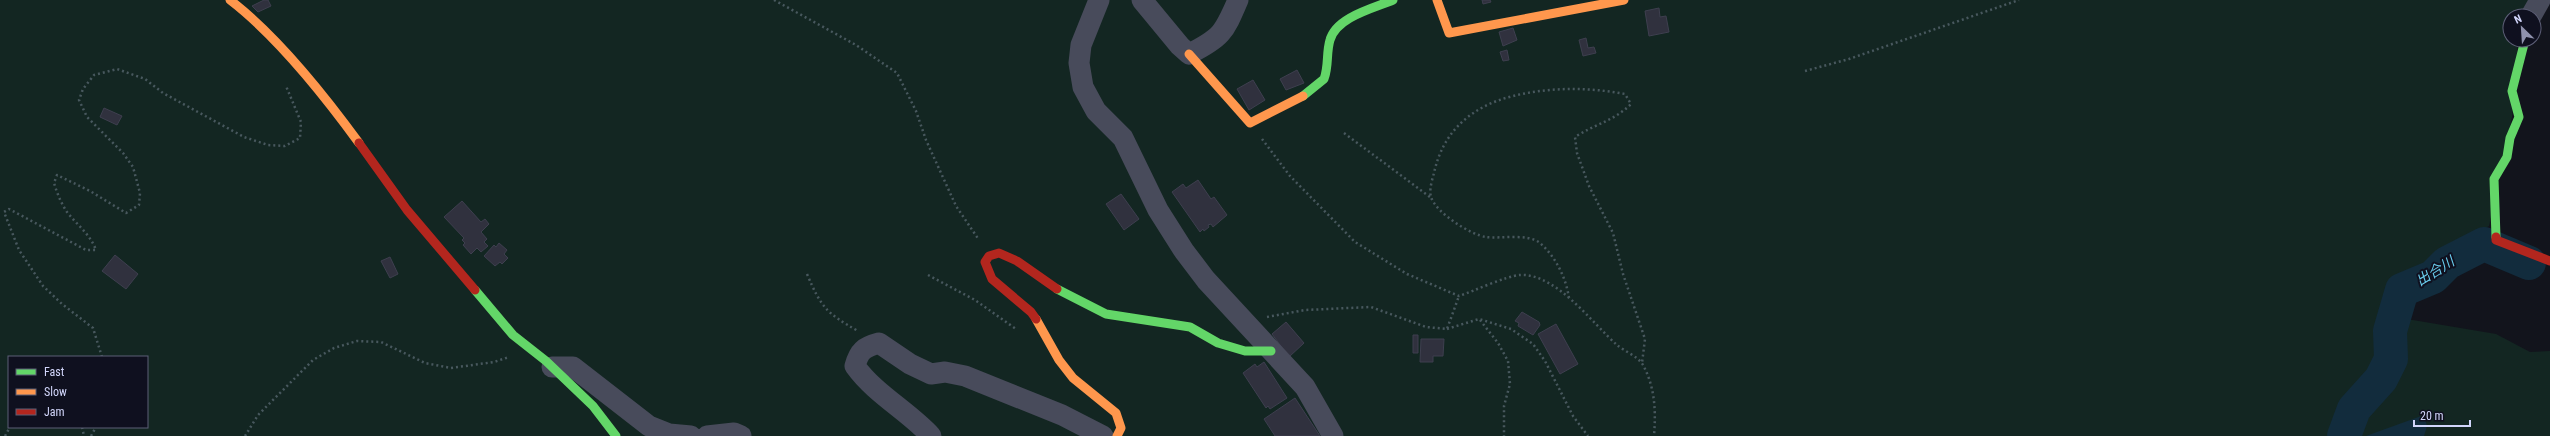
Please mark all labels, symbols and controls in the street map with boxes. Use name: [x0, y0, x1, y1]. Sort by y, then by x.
north arrow: [2502, 8, 2542, 48]
text: N: [2512, 12, 2524, 27]
water label: 出合川: [2413, 252, 2459, 289]
legend: [8, 356, 148, 428]
text: Fast: [44, 365, 65, 379]
text: Slow: [44, 385, 67, 399]
scale bar: [2414, 402, 2470, 428]
text: Jam: [44, 405, 65, 419]
text: 20 m: [2420, 409, 2444, 423]

